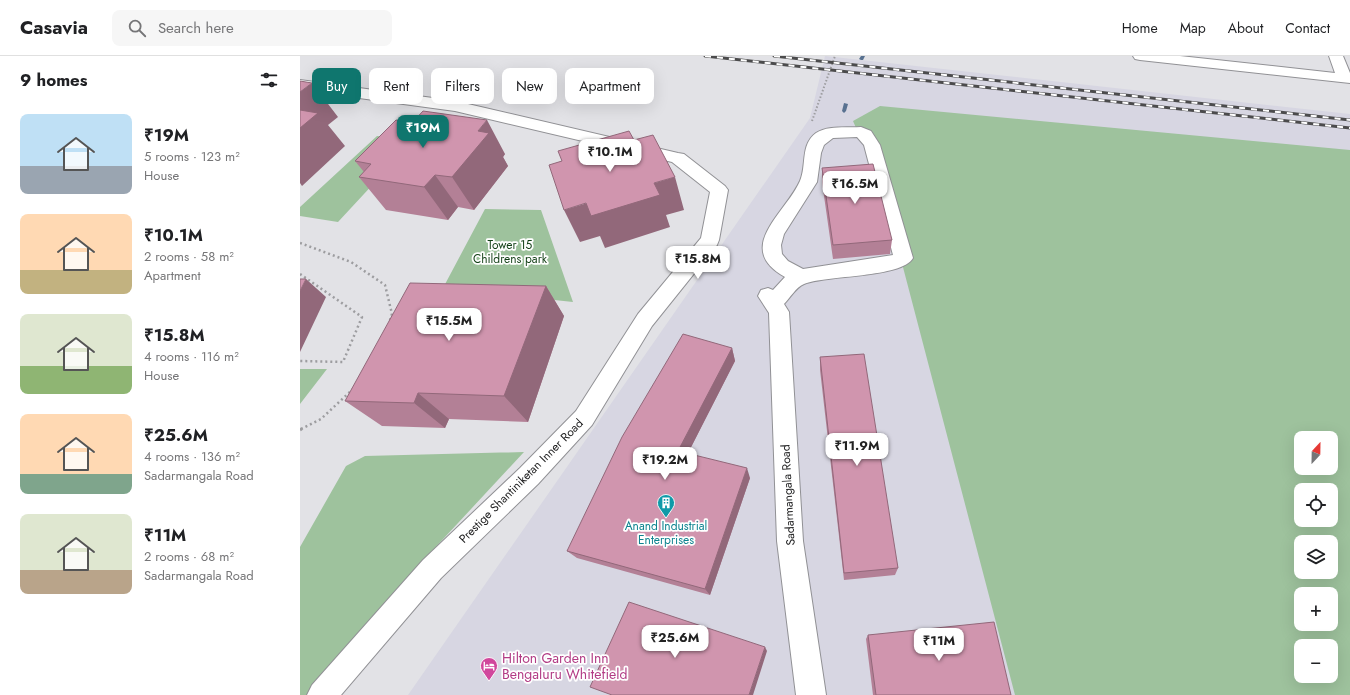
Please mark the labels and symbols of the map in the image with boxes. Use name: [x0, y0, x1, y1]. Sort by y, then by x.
pin: ₹19M: [399, 115, 447, 149]
pin: ₹10.1M: [577, 139, 643, 173]
pin: ₹16.5M: [822, 171, 888, 205]
park label: Tower 15 Childrens park: [473, 236, 548, 268]
pin: ₹15.8M: [665, 246, 731, 280]
pin: ₹15.5M: [416, 308, 482, 342]
street label: Prestige Shantiniketan Inner Road: [455, 415, 587, 547]
north arrow: [1294, 431, 1338, 475]
pin: ₹11.9M: [824, 433, 890, 467]
street label: Sadarmangala Road: [776, 444, 800, 546]
pin: ₹19.2M: [632, 447, 698, 481]
building icon: Anand Industrial Enterprises: [656, 493, 676, 518]
place label: Anand Industrial Enterprises: [625, 517, 707, 549]
pin: ₹25.6M: [642, 625, 708, 659]
pin: ₹11M: [915, 628, 963, 662]
place label: Hilton Garden Inn Bengaluru Whitefield: [502, 648, 627, 684]
hotel icon: Hilton Garden Inn Bengaluru Whitefield: [479, 656, 499, 681]

